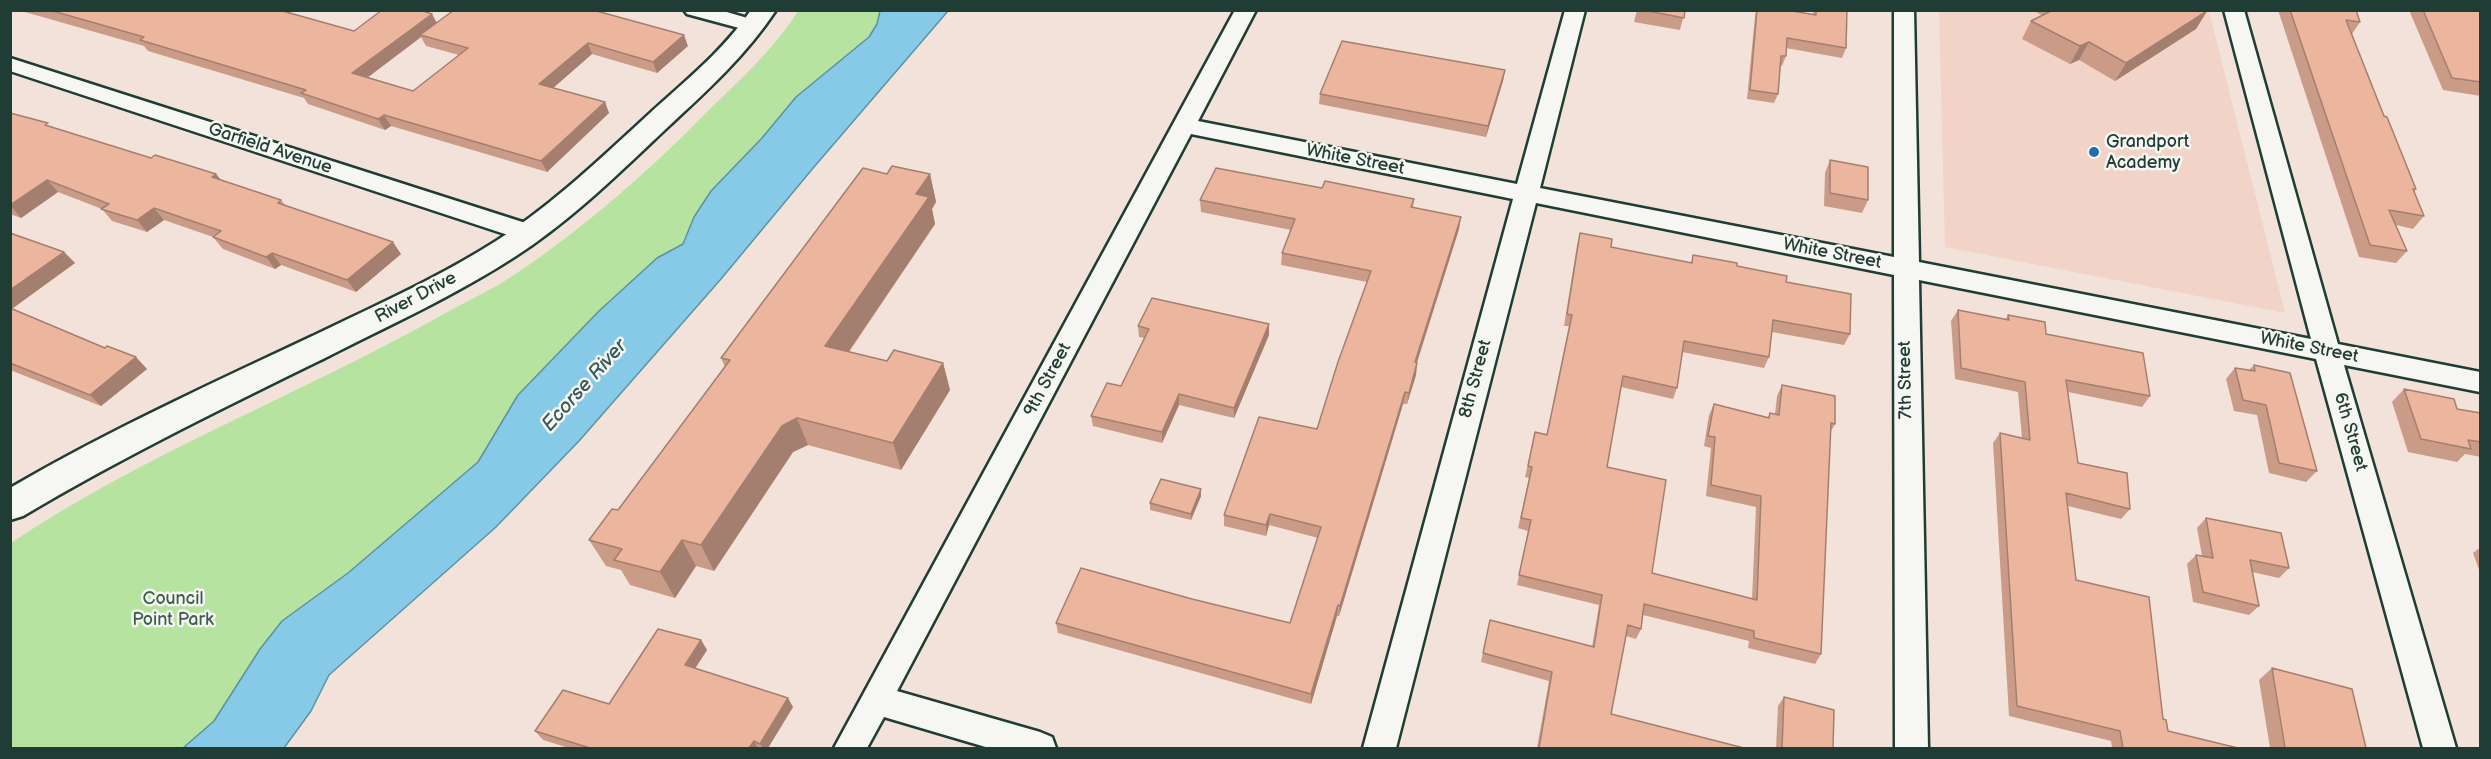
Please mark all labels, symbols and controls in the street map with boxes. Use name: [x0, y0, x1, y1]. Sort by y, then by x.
street label: Garfield Avenue: [205, 119, 335, 179]
place label: Grandport Academy: [2106, 131, 2189, 174]
street label: White Street: [1304, 140, 1406, 180]
marker: Grandport Academy: [2087, 145, 2101, 159]
street label: White Street: [1781, 234, 1883, 274]
street label: River Drive: [372, 268, 460, 328]
street label: White Street: [2258, 328, 2360, 368]
water label: Ecorse River: [537, 335, 633, 437]
street label: 8th Street: [1455, 337, 1497, 421]
street label: 9th Street: [1020, 340, 1076, 420]
street label: 7th Street: [1895, 341, 1917, 419]
street label: 6th Street: [2328, 390, 2372, 474]
park label: Council Point Park: [132, 588, 214, 630]

